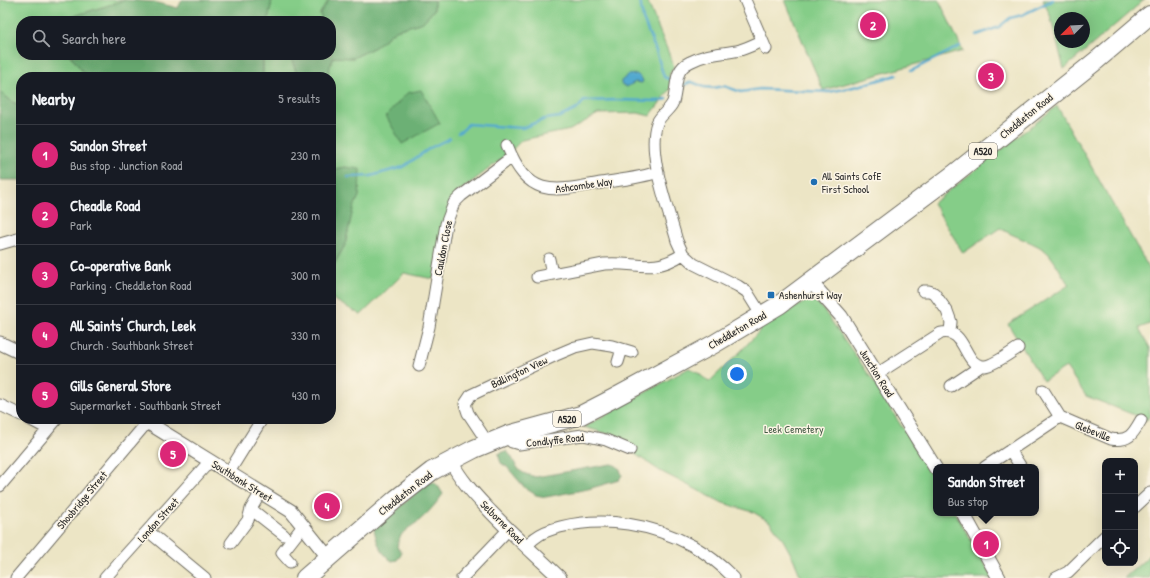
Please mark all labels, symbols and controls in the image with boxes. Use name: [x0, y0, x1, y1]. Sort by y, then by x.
pin: 2: [860, 10, 886, 40]
north arrow: [1054, 12, 1090, 48]
search box: [16, 16, 336, 60]
icon: search: [30, 27, 52, 49]
text: Search here: [62, 28, 126, 49]
pin: 3: [978, 61, 1004, 91]
text: Nearby: [32, 87, 75, 110]
text: 5 results: [278, 89, 320, 107]
street label: Cheddleton Road: [996, 90, 1056, 142]
text: Sandon Street: [70, 135, 147, 156]
road number: A520: [969, 143, 997, 159]
text: 1: [43, 146, 47, 164]
text: 230 m: [290, 146, 320, 164]
text: Bus stop · Junction Road: [70, 156, 182, 174]
place label: All Saints CofE First School: [821, 169, 881, 196]
street label: Ashcombe Way: [555, 174, 614, 196]
marker: All Saints CofE First School: [809, 177, 819, 187]
text: Cheadle Road: [70, 195, 140, 216]
text: 2: [42, 206, 48, 224]
text: 280 m: [291, 206, 320, 224]
text: Park: [70, 216, 92, 234]
street label: Cauldon Close: [431, 219, 455, 277]
text: Co-operative Bank: [70, 255, 171, 276]
text: 3: [42, 266, 48, 284]
text: 300 m: [291, 266, 320, 284]
text: Parking · Cheddleton Road: [70, 276, 191, 294]
place label: Ashenhurst Way: [779, 288, 842, 302]
marker: Ashenhurst Way: [766, 290, 776, 300]
street label: Cheddleton Road: [705, 307, 769, 352]
text: All Saints' Church, Leek: [70, 315, 196, 336]
text: 4: [43, 326, 47, 344]
text: 330 m: [291, 326, 320, 344]
text: Church · Southbank Street: [70, 336, 193, 354]
street label: Junction Road: [857, 346, 898, 400]
street label: Ballington View: [488, 353, 550, 391]
your location: [727, 364, 747, 384]
text: Gills General Store: [70, 375, 171, 396]
text: 5: [42, 386, 48, 404]
text: 430 m: [292, 386, 320, 404]
text: Supermarket · Southbank Street: [70, 396, 221, 414]
road number: A520: [553, 411, 581, 427]
street label: Glebeville: [1073, 417, 1114, 445]
park label: Leek Cemetery: [764, 422, 824, 436]
street label: Condlyffe Road: [525, 430, 585, 450]
pin: 5: [160, 439, 186, 469]
street label: Southbank Street: [209, 457, 275, 505]
map controls: [1102, 458, 1138, 566]
button: +: [1102, 458, 1138, 494]
popup: [933, 464, 1039, 516]
street label: Cheddleton Road: [375, 467, 435, 518]
street label: Shoobridge Street: [54, 468, 110, 532]
text: Sandon Street: [948, 471, 1024, 492]
pin: 4: [314, 491, 340, 521]
text: Bus stop: [948, 492, 988, 510]
button: −: [1102, 494, 1138, 530]
street label: London Street: [134, 495, 182, 545]
street label: Selborne Road: [477, 497, 527, 547]
pin: 1: [973, 529, 999, 559]
button: locate: [1102, 530, 1138, 566]

